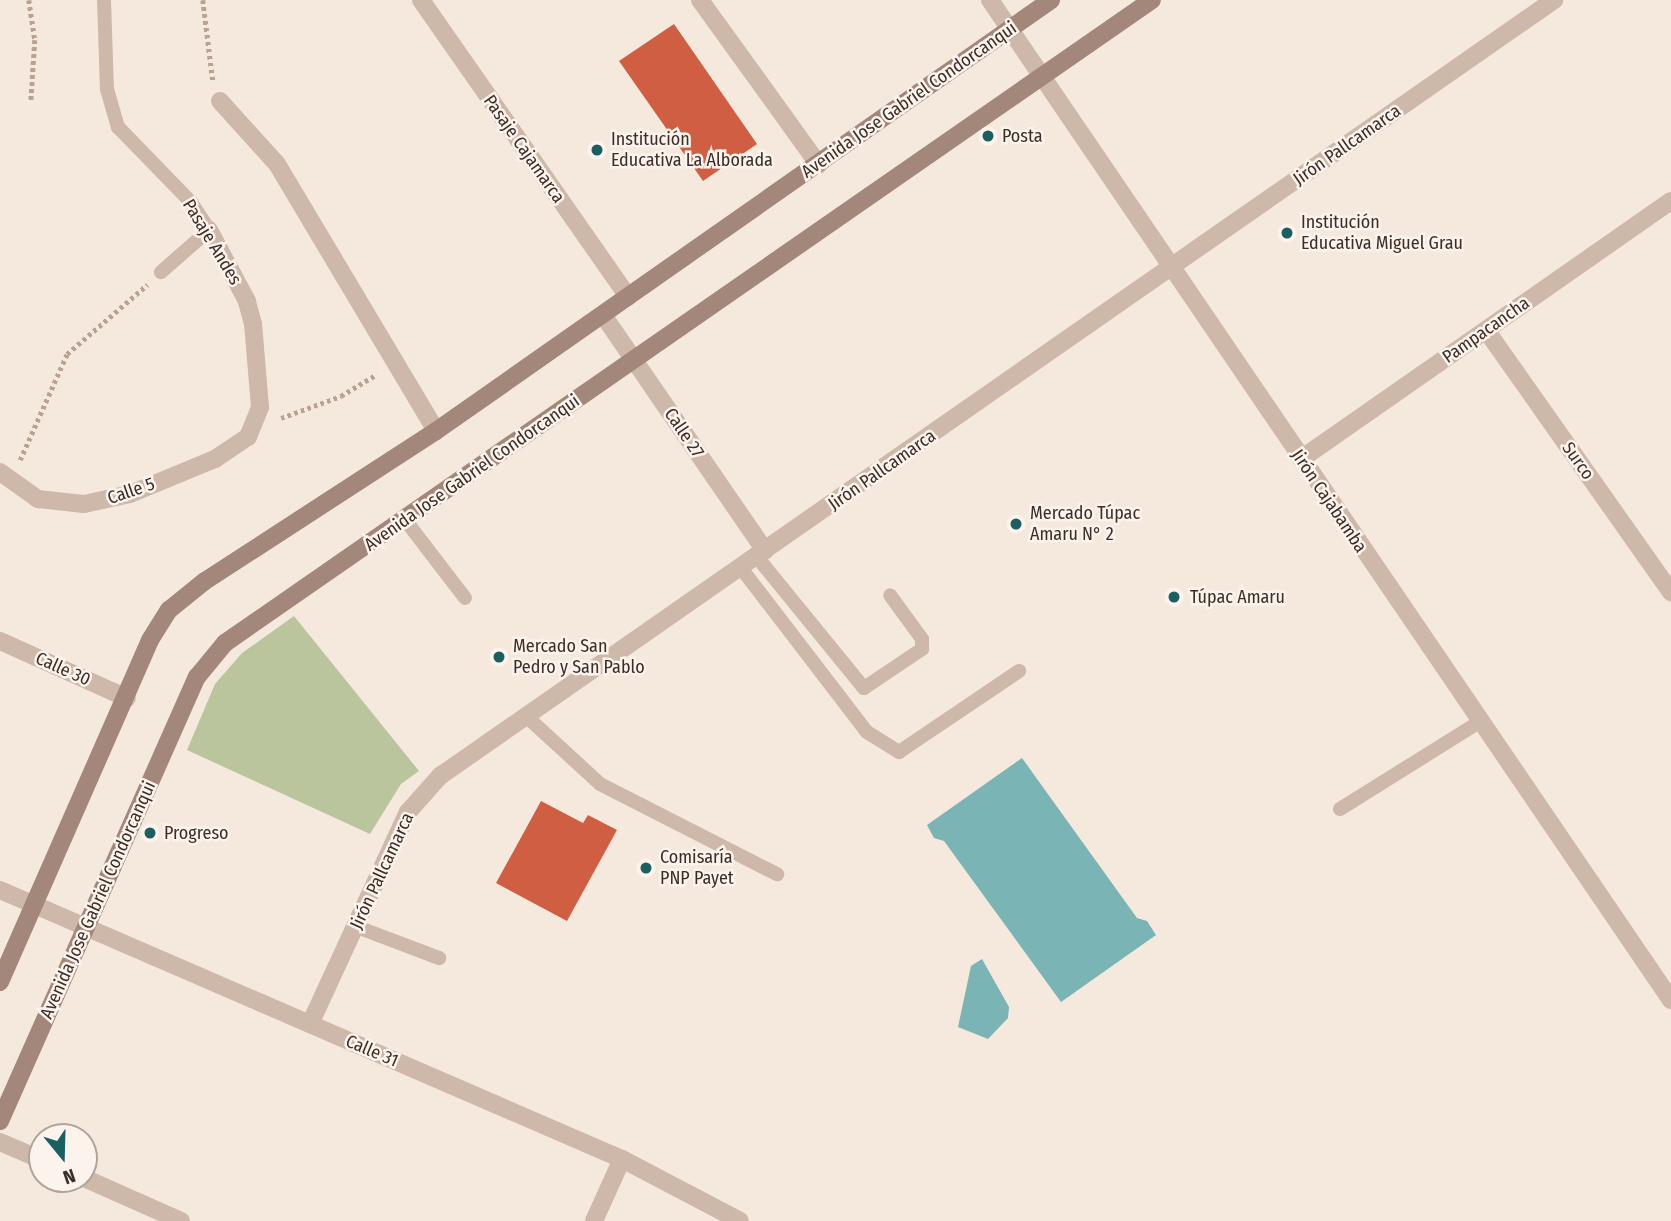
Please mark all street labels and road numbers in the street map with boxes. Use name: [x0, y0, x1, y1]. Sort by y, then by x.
street label: Avenida Jose Gabriel Condorcanqui: [797, 17, 1021, 183]
street label: Pasaje Cajamarca: [479, 91, 569, 207]
street label: Jirón Pallcamarca: [1289, 100, 1405, 190]
street label: Pasaje Andes: [178, 195, 246, 289]
street label: Pampacancha: [1438, 292, 1534, 368]
street label: Avenida Jose Gabriel Condorcanqui: [360, 390, 584, 556]
street label: Calle 27: [660, 404, 708, 462]
street label: Jirón Pallcamarca: [824, 425, 940, 515]
street label: Surco: [1557, 438, 1599, 484]
street label: Jirón Cajabamba: [1287, 445, 1371, 557]
street label: Calle 5: [105, 473, 157, 509]
street label: Calle 30: [32, 647, 94, 691]
street label: Avenida Jose Gabriel Condorcanqui: [36, 778, 160, 1022]
street label: Jirón Pallcamarca: [346, 809, 418, 933]
street label: Calle 31: [343, 1030, 401, 1072]

